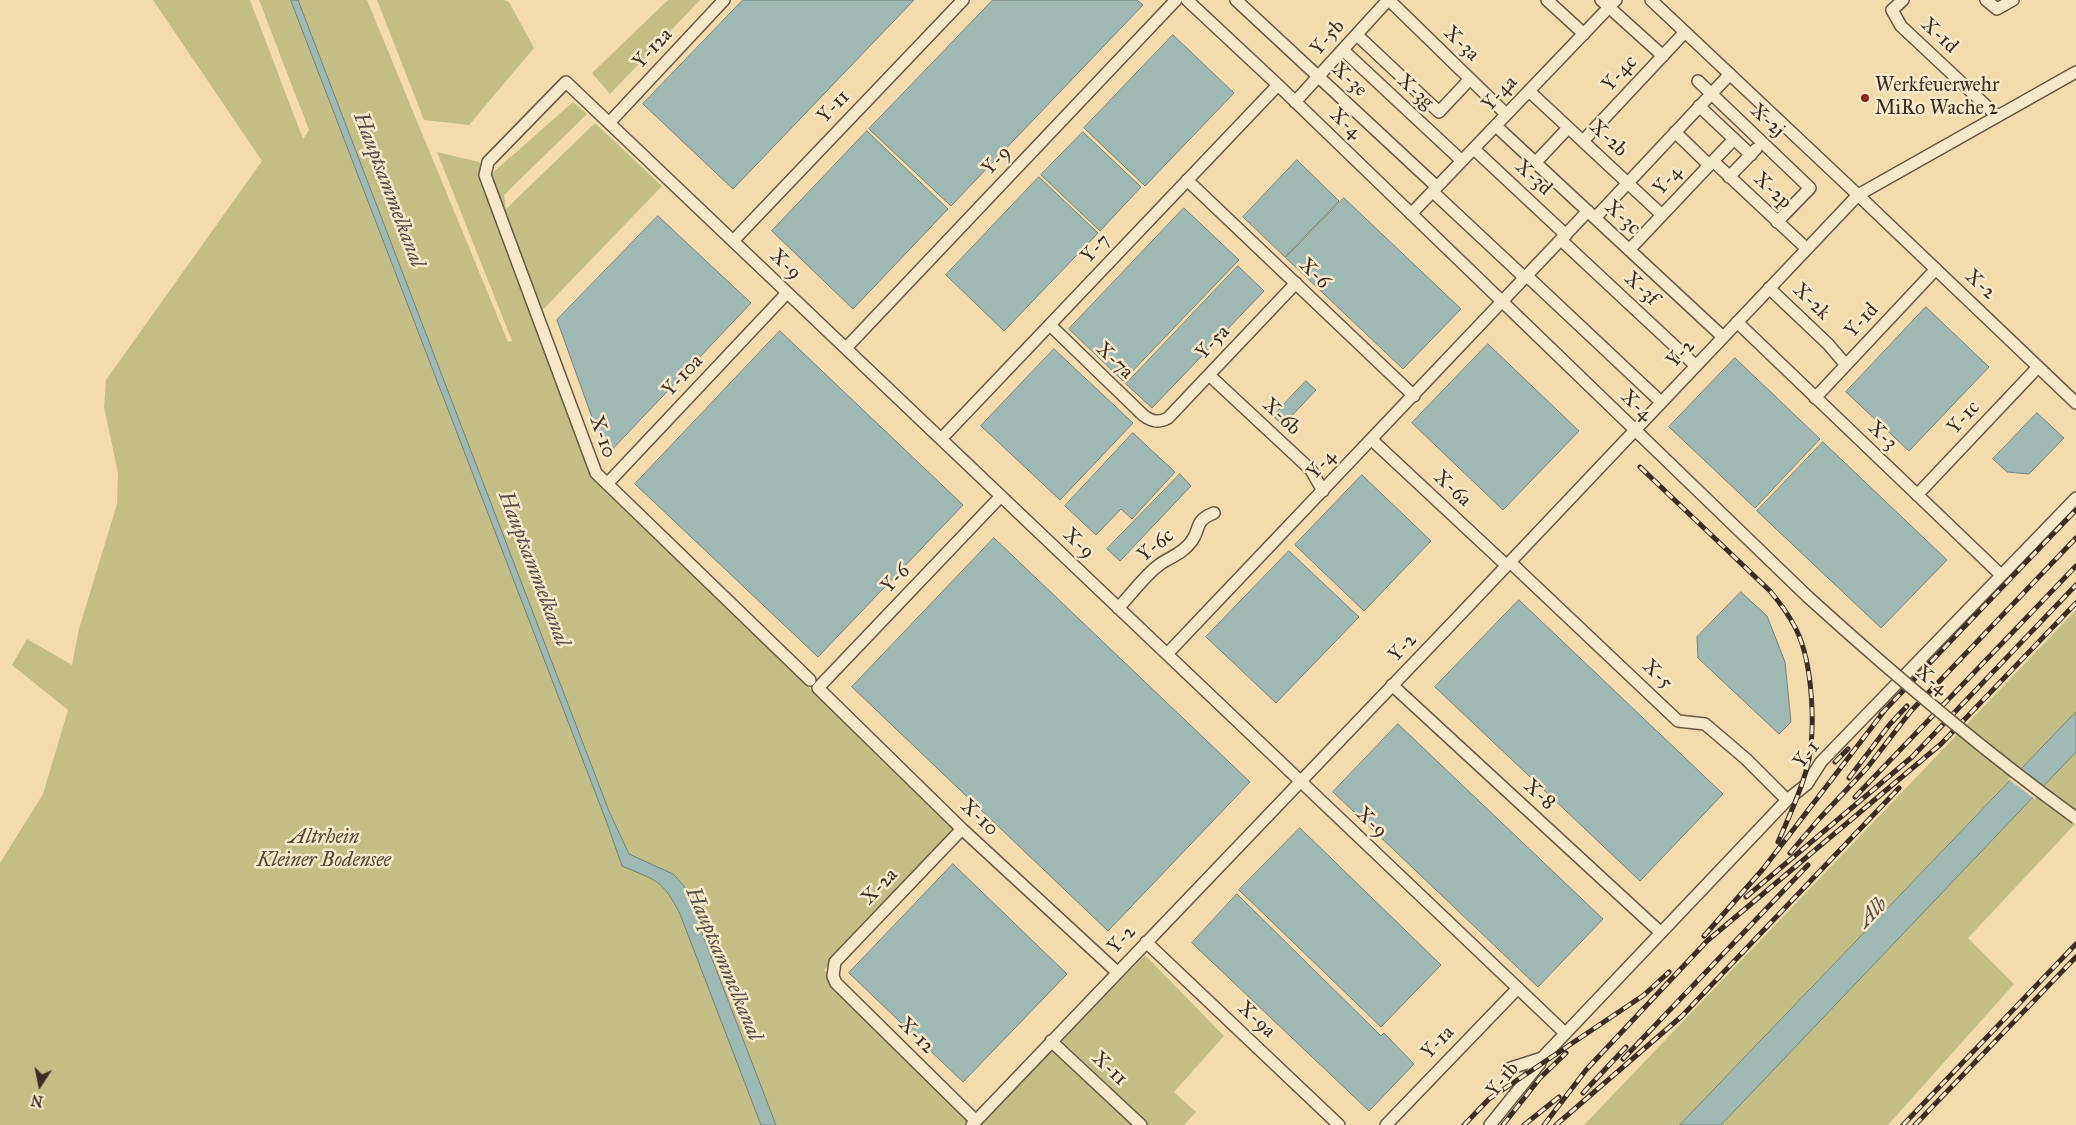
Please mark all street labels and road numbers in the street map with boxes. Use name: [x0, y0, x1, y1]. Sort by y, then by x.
street label: X-1d: [1916, 13, 1962, 59]
street label: Y-5b: [1306, 15, 1350, 61]
street label: X-3a: [1438, 21, 1484, 67]
street label: Y-12a: [628, 24, 678, 74]
street label: Y-4c: [1597, 51, 1643, 97]
street label: X-3e: [1326, 58, 1372, 102]
street label: X-3g: [1392, 69, 1438, 115]
street label: Y-4a: [1477, 71, 1523, 117]
street label: Y-11: [813, 85, 855, 129]
street label: X-2j: [1745, 99, 1789, 143]
street label: X-4: [1324, 103, 1366, 145]
street label: X-2b: [1584, 115, 1632, 163]
street label: Y-9: [977, 141, 1017, 181]
street label: X-3d: [1510, 155, 1556, 201]
street label: Y-4: [1648, 161, 1688, 201]
street label: X-2p: [1748, 167, 1796, 215]
street label: X-3c: [1599, 196, 1645, 240]
street label: Y-7: [1076, 229, 1116, 269]
street label: X-9: [764, 244, 806, 286]
street label: X-6: [1293, 254, 1335, 294]
street label: X-2: [1960, 265, 2000, 305]
street label: X-3f: [1619, 267, 1663, 311]
street label: X-2k: [1787, 278, 1835, 326]
street label: Y-1d: [1840, 299, 1884, 343]
street label: Y-5a: [1191, 321, 1235, 365]
street label: Y-2: [1662, 335, 1700, 373]
street label: X-7a: [1090, 337, 1138, 385]
street label: Y-10a: [658, 350, 708, 402]
street label: X-4: [1615, 385, 1657, 427]
street label: X-6b: [1257, 393, 1305, 441]
street label: Y-1c: [1943, 396, 1985, 440]
street label: X-10: [583, 413, 621, 461]
street label: X-3: [1862, 416, 1902, 456]
street label: Y-4: [1302, 445, 1342, 485]
street label: X-6a: [1428, 466, 1476, 512]
street label: X-9: [1057, 523, 1099, 565]
street label: Y-6c: [1133, 524, 1179, 568]
street label: Y-6: [877, 559, 915, 599]
street label: Y-2: [1384, 629, 1422, 667]
street label: X-5: [1637, 655, 1677, 695]
street label: X-4: [1910, 661, 1952, 701]
street label: Y-1: [1789, 736, 1825, 774]
street label: X-8: [1518, 775, 1560, 815]
street label: X-10: [955, 794, 1003, 842]
street label: X-9: [1350, 802, 1392, 844]
street label: X-2a: [857, 864, 903, 910]
street label: Y-2: [1103, 921, 1141, 959]
street label: X-9a: [1232, 997, 1280, 1043]
street label: X-12: [893, 1013, 939, 1059]
street label: Y-1a: [1416, 1021, 1460, 1065]
street label: X-11: [1086, 1047, 1132, 1091]
street label: Y-1b: [1482, 1057, 1524, 1103]

